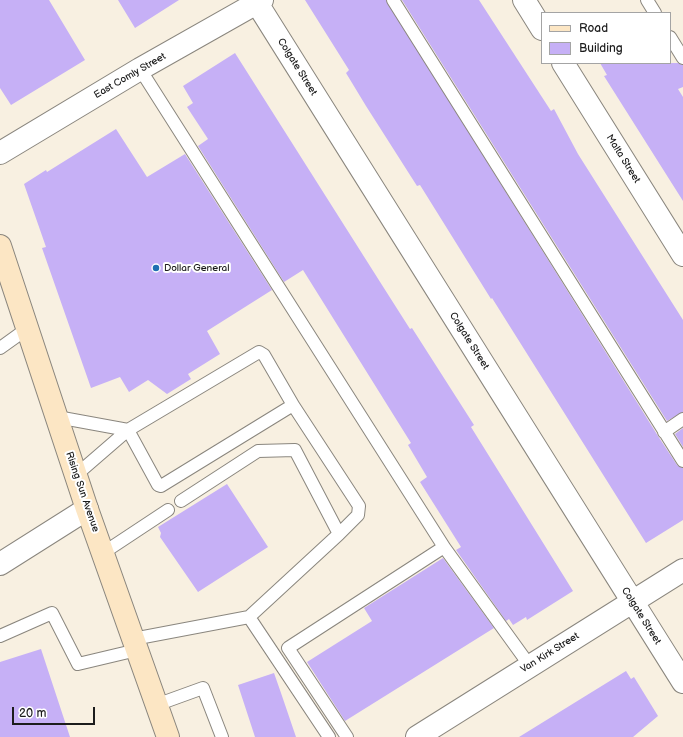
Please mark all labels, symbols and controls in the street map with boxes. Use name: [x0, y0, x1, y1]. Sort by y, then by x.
legend: [541, 12, 671, 64]
text: Road: [579, 21, 608, 36]
street label: Colgate Street: [275, 36, 319, 98]
text: Building: [579, 41, 623, 56]
street label: East Comly Street: [92, 51, 168, 101]
street label: Malta Street: [603, 132, 643, 186]
place label: Dollar General: [164, 262, 229, 274]
marker: Dollar General: [151, 263, 161, 273]
street label: Colgate Street: [447, 310, 491, 372]
street label: Rising Sun Avenue: [63, 450, 101, 534]
street label: Colgate Street: [619, 585, 663, 647]
street label: Van Kirk Street: [518, 630, 582, 676]
scale bar: [14, 699, 97, 725]
text: 20 m: [19, 706, 46, 721]

